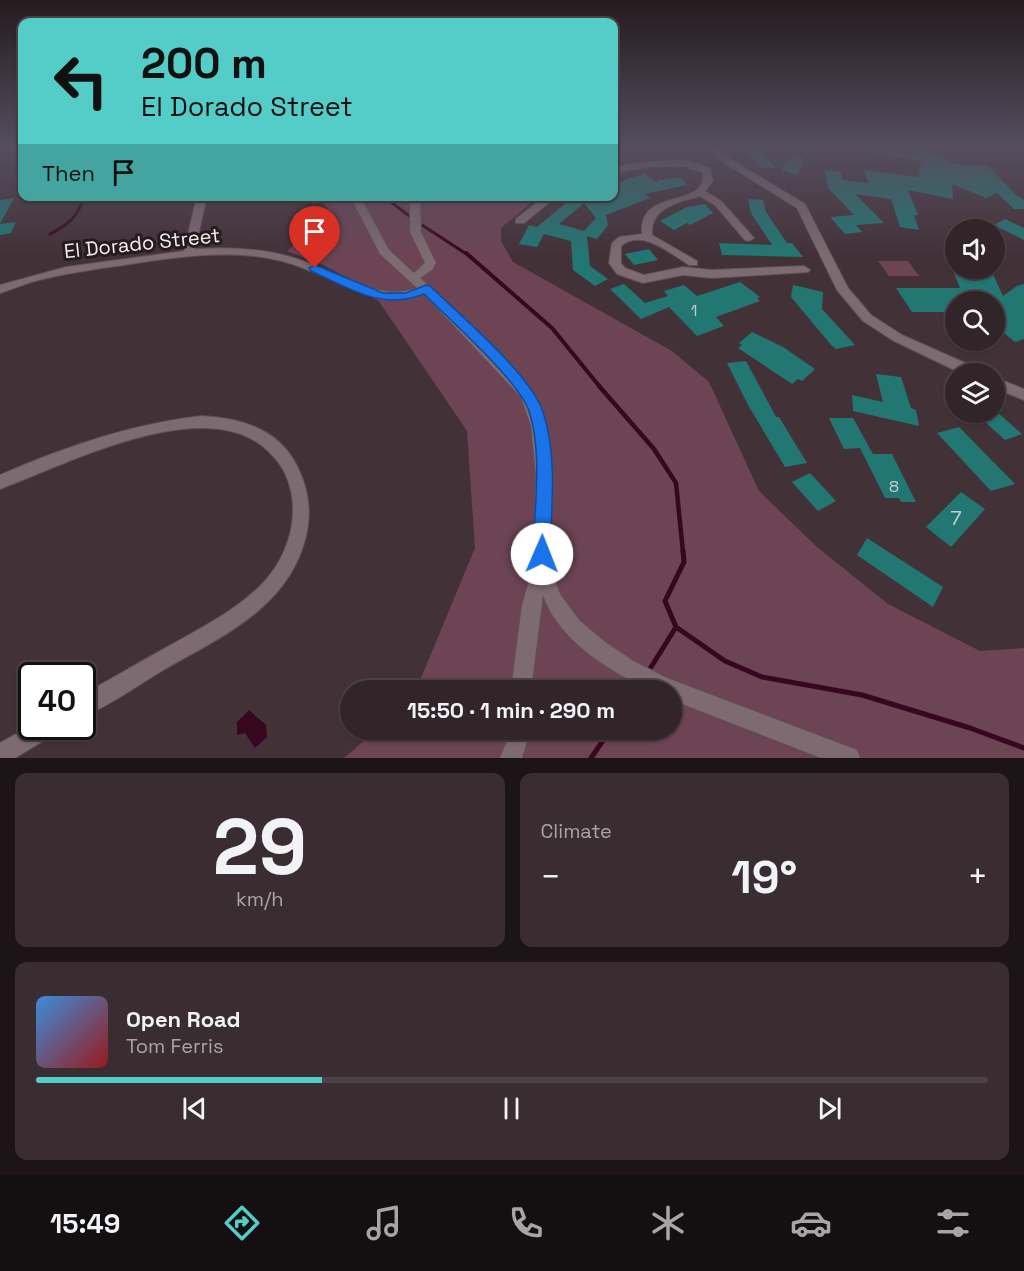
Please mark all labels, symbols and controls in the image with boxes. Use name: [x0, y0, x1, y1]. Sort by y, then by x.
text: 200 m: [141, 37, 267, 90]
icon: left: [42, 42, 120, 120]
text: El Dorado Street: [141, 89, 353, 124]
icon: arrive: [107, 156, 140, 189]
text: Then: [42, 159, 95, 187]
pin: [289, 206, 340, 268]
icon: arrive: [298, 215, 331, 248]
map controls: [945, 219, 1005, 423]
button: sound: [945, 219, 1005, 279]
street label: El Dorado Street: [63, 222, 221, 264]
button: search: [945, 291, 1005, 351]
house number: 1: [691, 300, 697, 321]
button: layers: [945, 363, 1005, 423]
house number: 8: [889, 476, 899, 497]
house number: 7: [950, 505, 962, 531]
position arrow: [510, 522, 574, 586]
speed limit sign: 40: [18, 662, 96, 740]
text: 15:50 · 1 min · 290 m: [407, 696, 615, 724]
text: 29: [213, 797, 307, 897]
text: Climate: [541, 818, 612, 844]
text: 19°: [731, 849, 797, 906]
text: −: [541, 856, 561, 898]
text: +: [968, 856, 988, 898]
text: km/h: [236, 886, 284, 912]
text: Open Road: [126, 1005, 241, 1033]
text: Tom Ferris: [126, 1033, 224, 1059]
icon: previous: [178, 1092, 211, 1125]
icon: pause: [495, 1092, 528, 1125]
icon: next: [813, 1092, 846, 1125]
icon: directions: [221, 1202, 263, 1244]
icon: music: [363, 1202, 405, 1244]
icon: phone: [505, 1202, 547, 1244]
icon: climate: [647, 1202, 689, 1244]
icon: car: [790, 1202, 832, 1244]
icon: filters: [932, 1202, 974, 1244]
text: 15:49: [50, 1206, 120, 1241]

